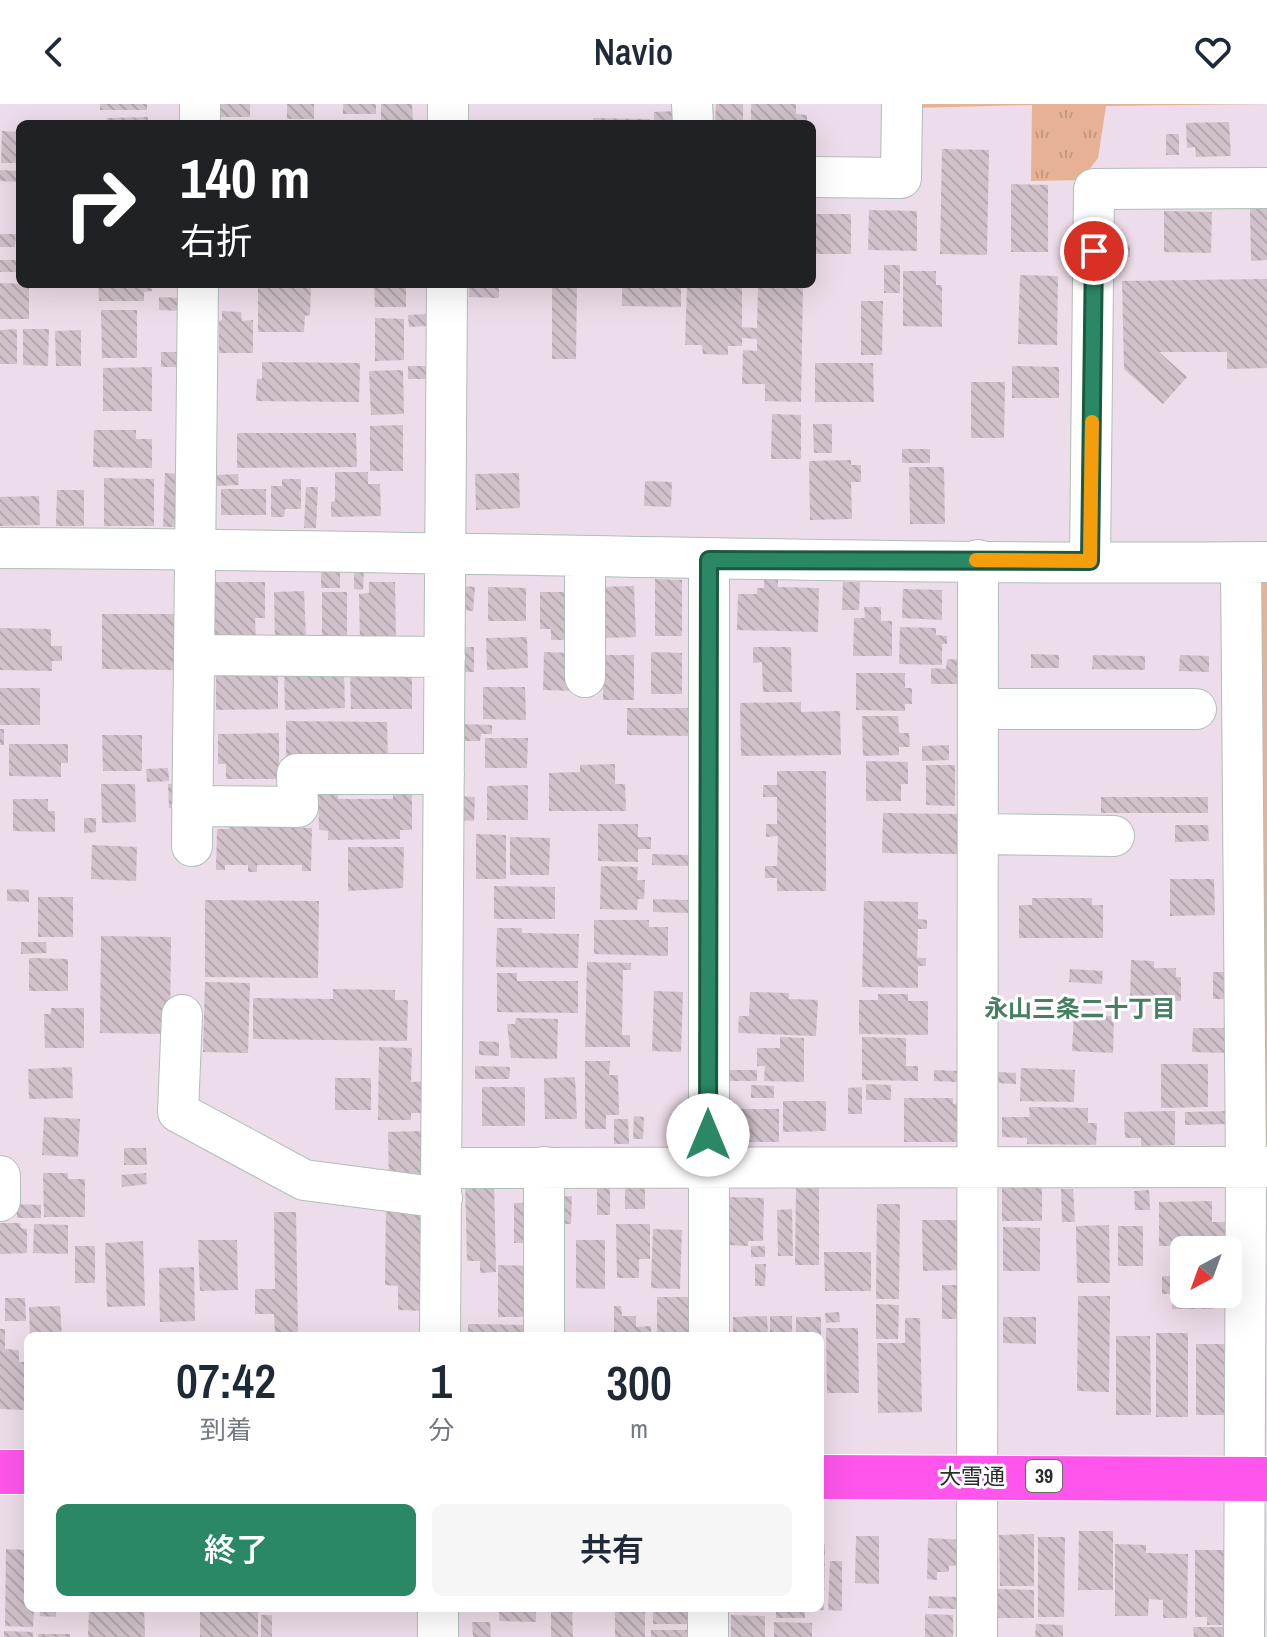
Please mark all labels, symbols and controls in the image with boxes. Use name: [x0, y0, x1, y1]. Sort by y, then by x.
text: Navio: [594, 28, 673, 76]
icon: back: [32, 30, 76, 74]
icon: heart: [1191, 30, 1235, 74]
text: 140 m: [180, 140, 310, 215]
icon: right: [48, 152, 152, 256]
text: 右折: [180, 217, 252, 265]
pin: [1060, 217, 1128, 285]
icon: arrive: [1072, 229, 1116, 273]
district label: 永山三条二十丁目: [984, 992, 1176, 1024]
position arrow: [666, 1093, 750, 1177]
north arrow: [1170, 1236, 1242, 1308]
map controls: [1170, 1236, 1242, 1308]
text: 07:42: [176, 1348, 276, 1413]
text: 1: [430, 1348, 452, 1413]
text: 300: [606, 1350, 672, 1415]
text: m: [630, 1411, 648, 1446]
text: 到着: [200, 1412, 252, 1447]
text: 分: [428, 1412, 454, 1447]
road number: 39: [1026, 1460, 1062, 1492]
street label: 大雪通: [939, 1461, 1005, 1491]
button: 終了: [56, 1504, 416, 1596]
button: 共有: [432, 1504, 792, 1596]

